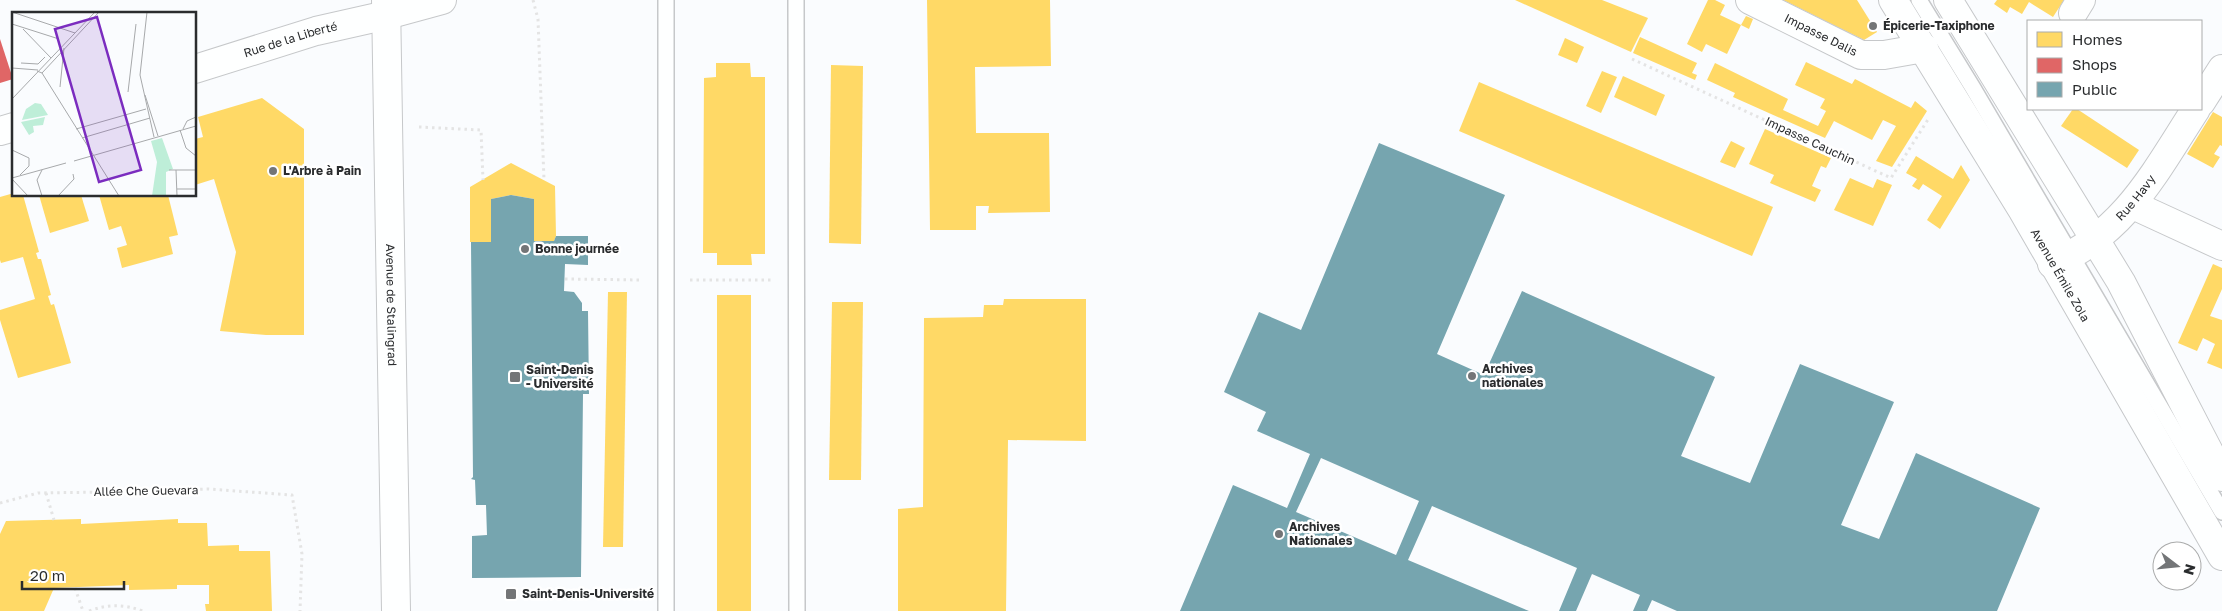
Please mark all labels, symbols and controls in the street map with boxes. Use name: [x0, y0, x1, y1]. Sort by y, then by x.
street label: Impasse Dalis: [1782, 10, 1860, 59]
inset map: [12, 12, 196, 196]
street label: Rue de la Liberté: [242, 18, 339, 60]
place label: Épicerie-Taxiphone: [1883, 18, 1995, 33]
marker: Épicerie-Taxiphone: [1867, 20, 1879, 32]
legend: [2027, 20, 2202, 110]
text: Homes: [2072, 30, 2122, 48]
text: Shops: [2072, 55, 2117, 73]
text: Public: [2072, 80, 2117, 98]
street label: Impasse Cauchin: [1763, 113, 1858, 168]
place label: L'Arbre à Pain: [283, 163, 361, 178]
marker: L'Arbre à Pain: [267, 165, 279, 177]
street label: Rue Havy: [2112, 171, 2158, 224]
street label: Avenue Émile Zola: [2028, 226, 2093, 324]
place label: Bonne journée: [535, 241, 619, 256]
marker: Bonne journée: [519, 243, 531, 255]
street label: Avenue de Stalingrad: [383, 244, 400, 366]
place label: Archives nationales: [1482, 361, 1544, 390]
place label: Saint-Denis - Université: [526, 362, 594, 391]
marker: Saint-Denis - Université: [508, 370, 522, 384]
marker: Archives nationales: [1466, 370, 1478, 382]
street label: Allée Che Guevara: [94, 482, 198, 499]
place label: Archives Nationales: [1289, 519, 1353, 548]
marker: Archives Nationales: [1273, 528, 1285, 540]
north arrow: [2152, 541, 2202, 591]
scale bar: [22, 558, 125, 590]
text: N: [2180, 562, 2200, 577]
text: 20 m: [30, 566, 65, 584]
place label: Saint-Denis-Université: [522, 586, 654, 601]
marker: Saint-Denis-Université: [504, 587, 518, 601]

